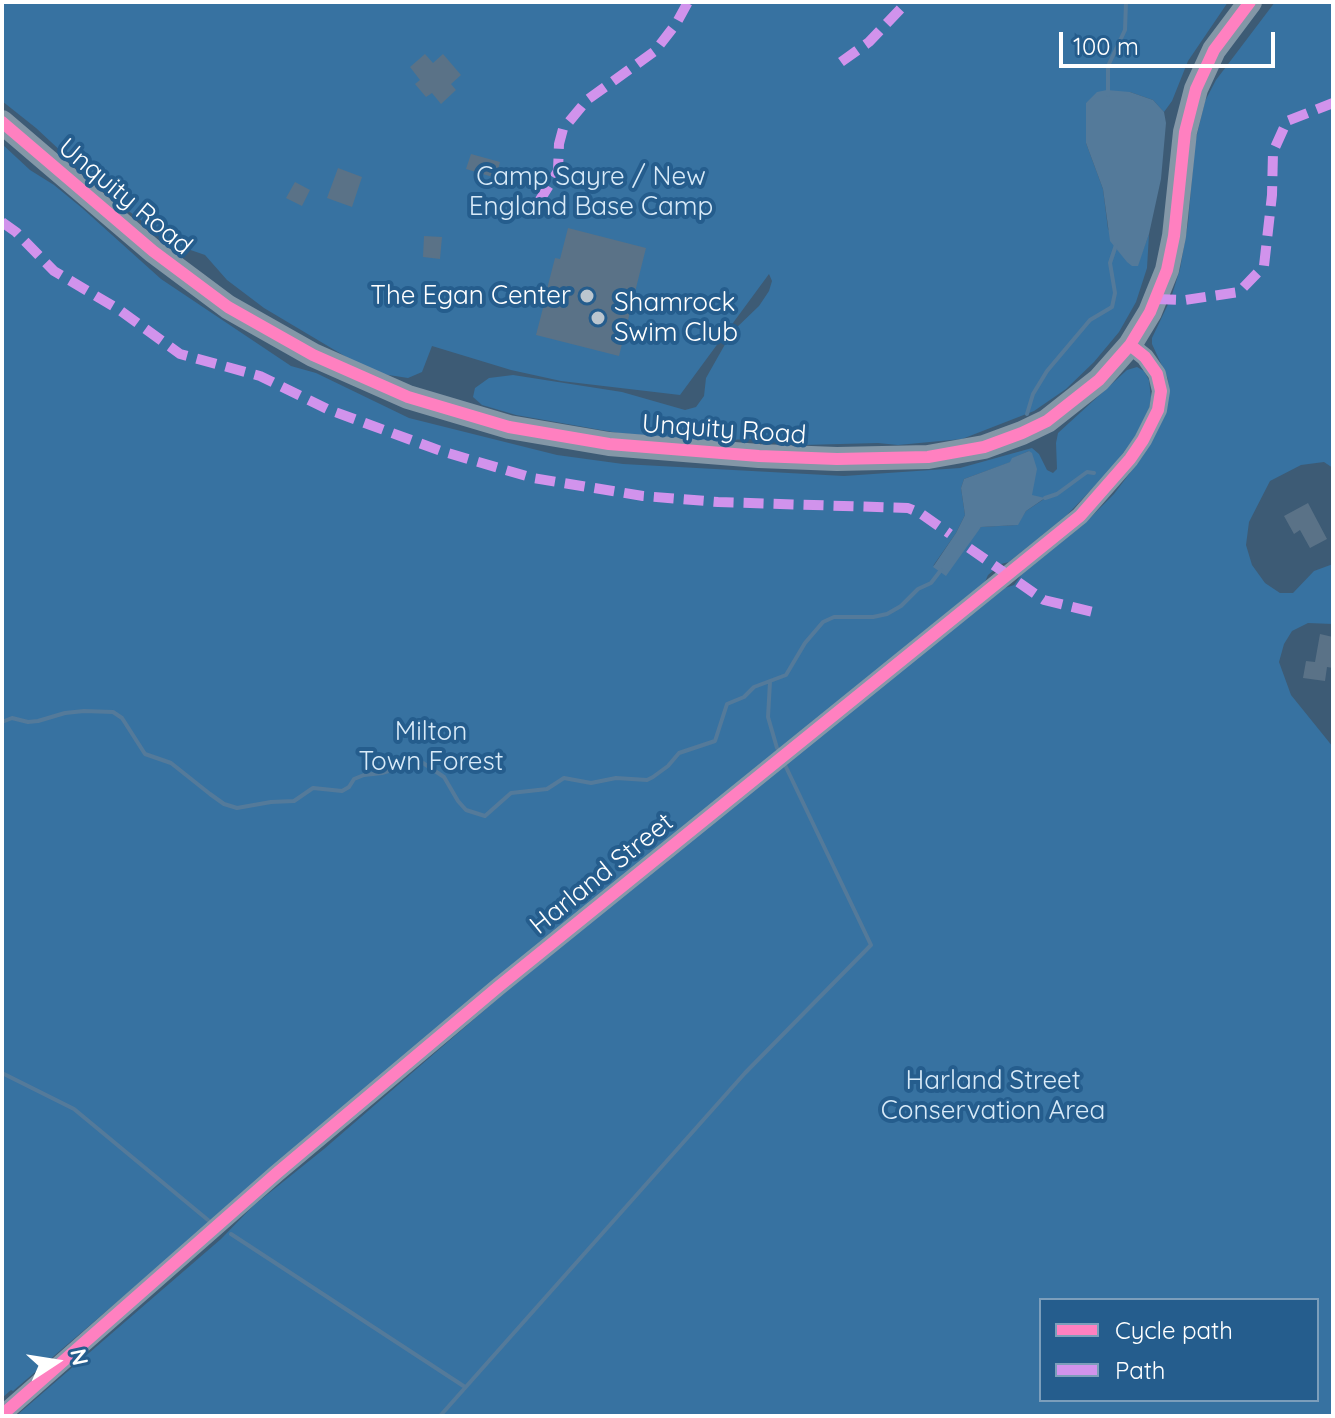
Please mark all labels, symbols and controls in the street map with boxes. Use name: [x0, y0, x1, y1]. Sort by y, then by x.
scale bar: [1063, 16, 1279, 66]
text: 100 m: [1073, 31, 1139, 61]
street label: Unquity Road: [52, 132, 198, 262]
park label: Camp Sayre / New England Base Camp: [469, 161, 713, 222]
place label: The Egan Center: [370, 280, 571, 312]
marker: The Egan Center: [578, 287, 596, 305]
place label: Shamrock Swim Club: [614, 287, 738, 348]
marker: Shamrock Swim Club: [589, 309, 607, 327]
street label: Unquity Road: [641, 409, 807, 451]
park label: Milton Town Forest: [358, 716, 504, 778]
street label: Harland Street: [524, 807, 680, 941]
park label: Harland Street Conservation Area: [881, 1065, 1105, 1126]
legend: [1039, 1298, 1319, 1402]
text: Cycle path: [1115, 1315, 1233, 1345]
north arrow: [16, 1322, 96, 1402]
text: N: [64, 1346, 95, 1368]
text: Path: [1115, 1355, 1166, 1385]

